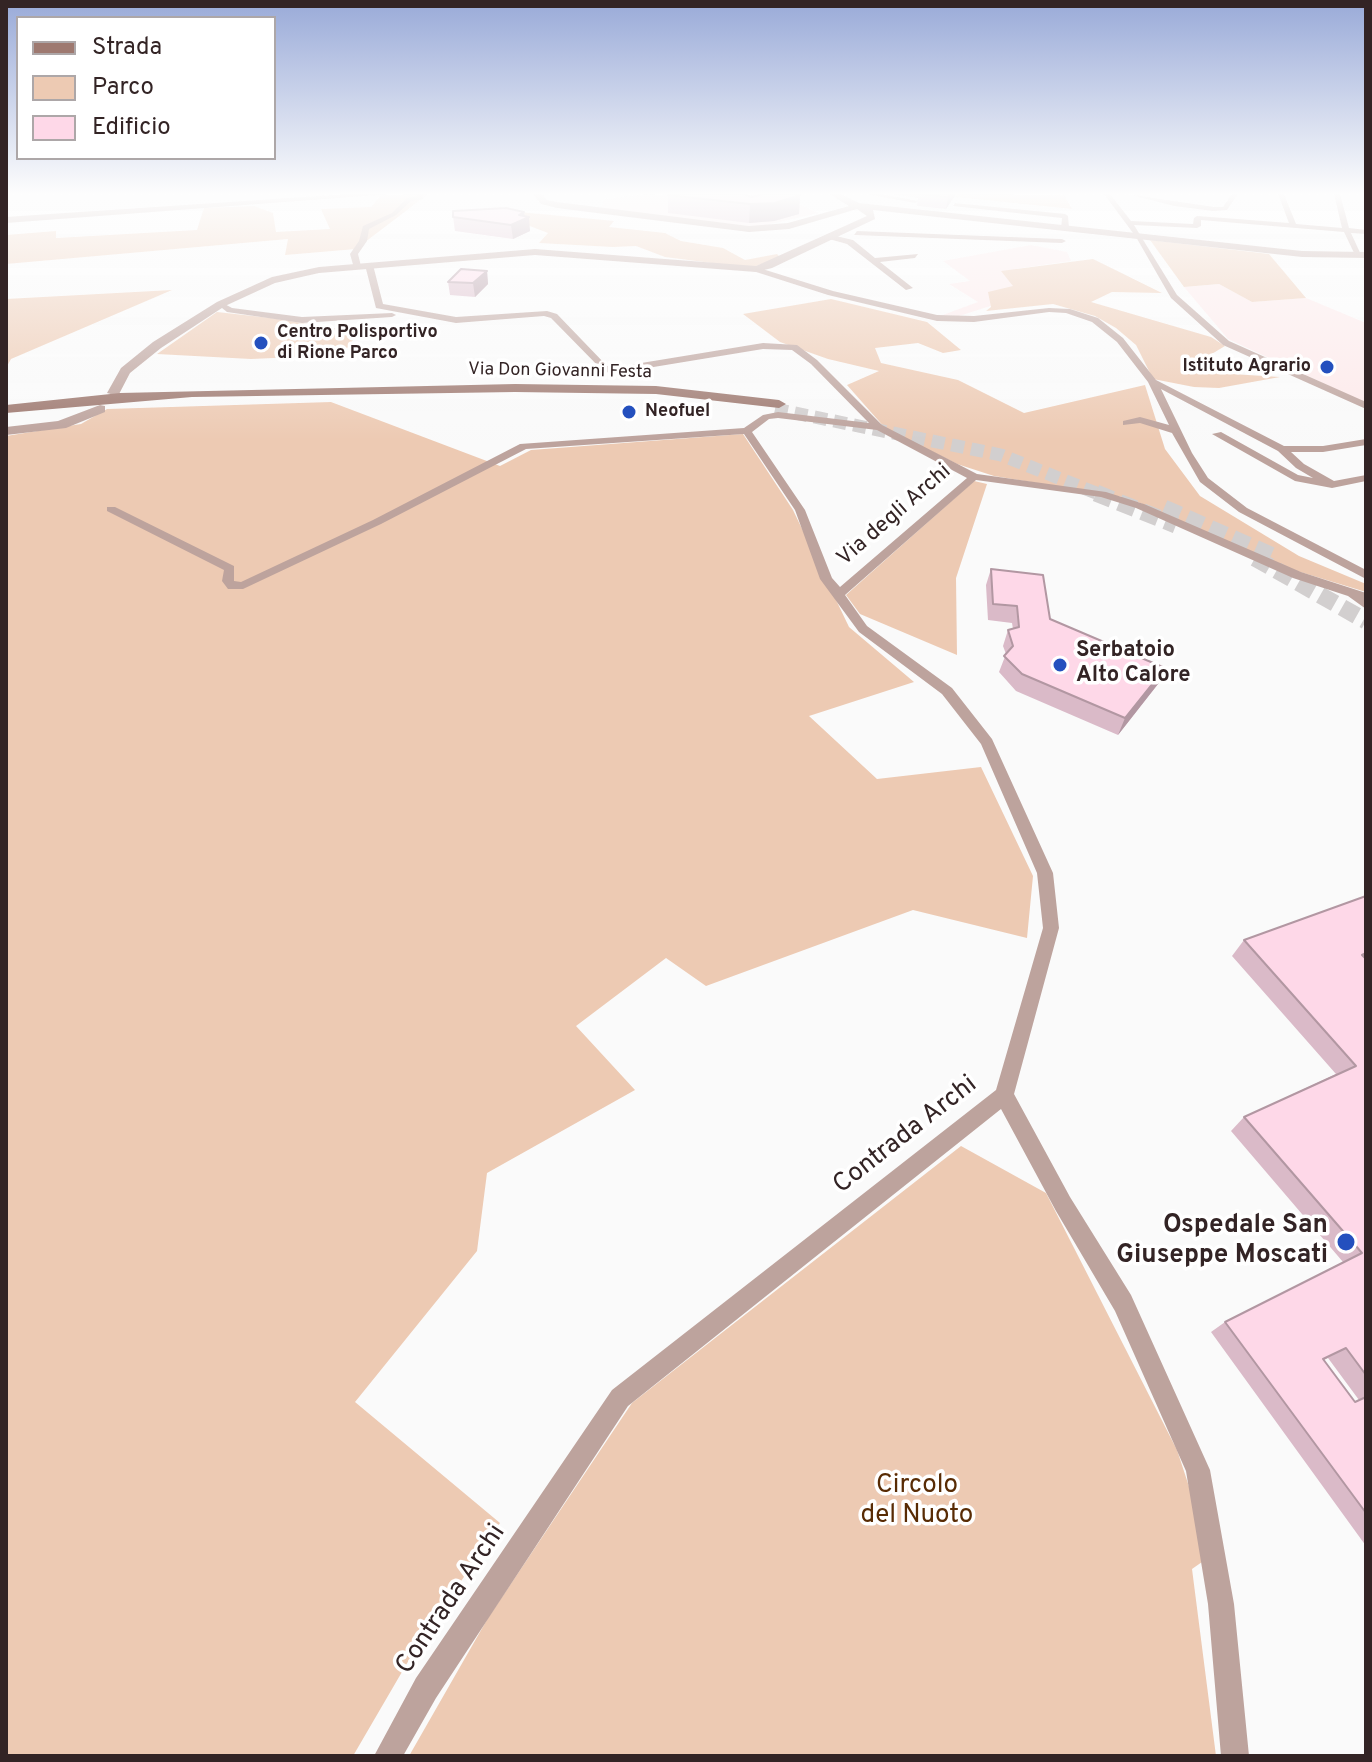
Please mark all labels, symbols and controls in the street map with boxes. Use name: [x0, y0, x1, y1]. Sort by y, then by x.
legend: [16, 16, 276, 160]
text: Strada: [92, 33, 162, 63]
text: Parco: [92, 73, 154, 103]
text: Edificio: [92, 113, 171, 143]
place label: Centro Polisportivo di Rione Parco: [277, 322, 438, 364]
marker: Centro Polisportivo di Rione Parco: [252, 334, 270, 352]
place label: Istituto Agrario: [1182, 356, 1311, 378]
marker: Istituto Agrario: [1318, 358, 1336, 376]
street label: Via Don Giovanni Festa: [468, 360, 652, 384]
place label: Neofuel: [645, 401, 710, 423]
marker: Neofuel: [620, 403, 638, 421]
street label: Via degli Archi: [833, 459, 957, 573]
place label: Serbatoio Alto Calore: [1076, 639, 1190, 690]
marker: Serbatoio Alto Calore: [1051, 656, 1069, 674]
street label: Contrada Archi: [828, 1070, 984, 1202]
place label: Ospedale San Giuseppe Moscati: [1116, 1211, 1328, 1272]
marker: Ospedale San Giuseppe Moscati: [1335, 1231, 1357, 1253]
park label: Circolo del Nuoto: [861, 1471, 973, 1532]
street label: Contrada Archi: [390, 1519, 514, 1681]

